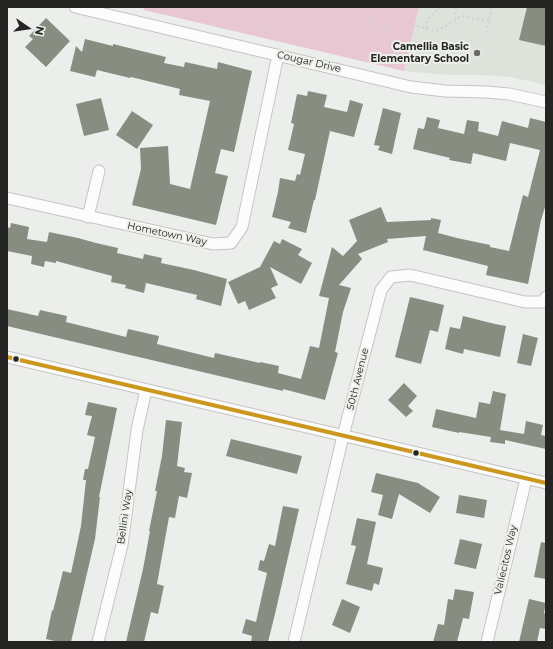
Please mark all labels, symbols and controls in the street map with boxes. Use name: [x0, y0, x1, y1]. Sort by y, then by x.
north arrow: [8, 8, 48, 48]
text: N: [32, 25, 48, 37]
place label: Camellia Basic Elementary School: [370, 41, 469, 64]
marker: Camellia Basic Elementary School: [472, 48, 482, 58]
street label: Cougar Drive: [276, 49, 342, 75]
street label: Hometown Way: [126, 220, 208, 248]
street label: 50th Avenue: [344, 347, 372, 411]
unlabelled marker: [11, 354, 21, 364]
unlabelled marker: [411, 448, 421, 458]
street label: Bellini Way: [115, 489, 135, 545]
street label: Vallecitos Way: [492, 524, 520, 596]

